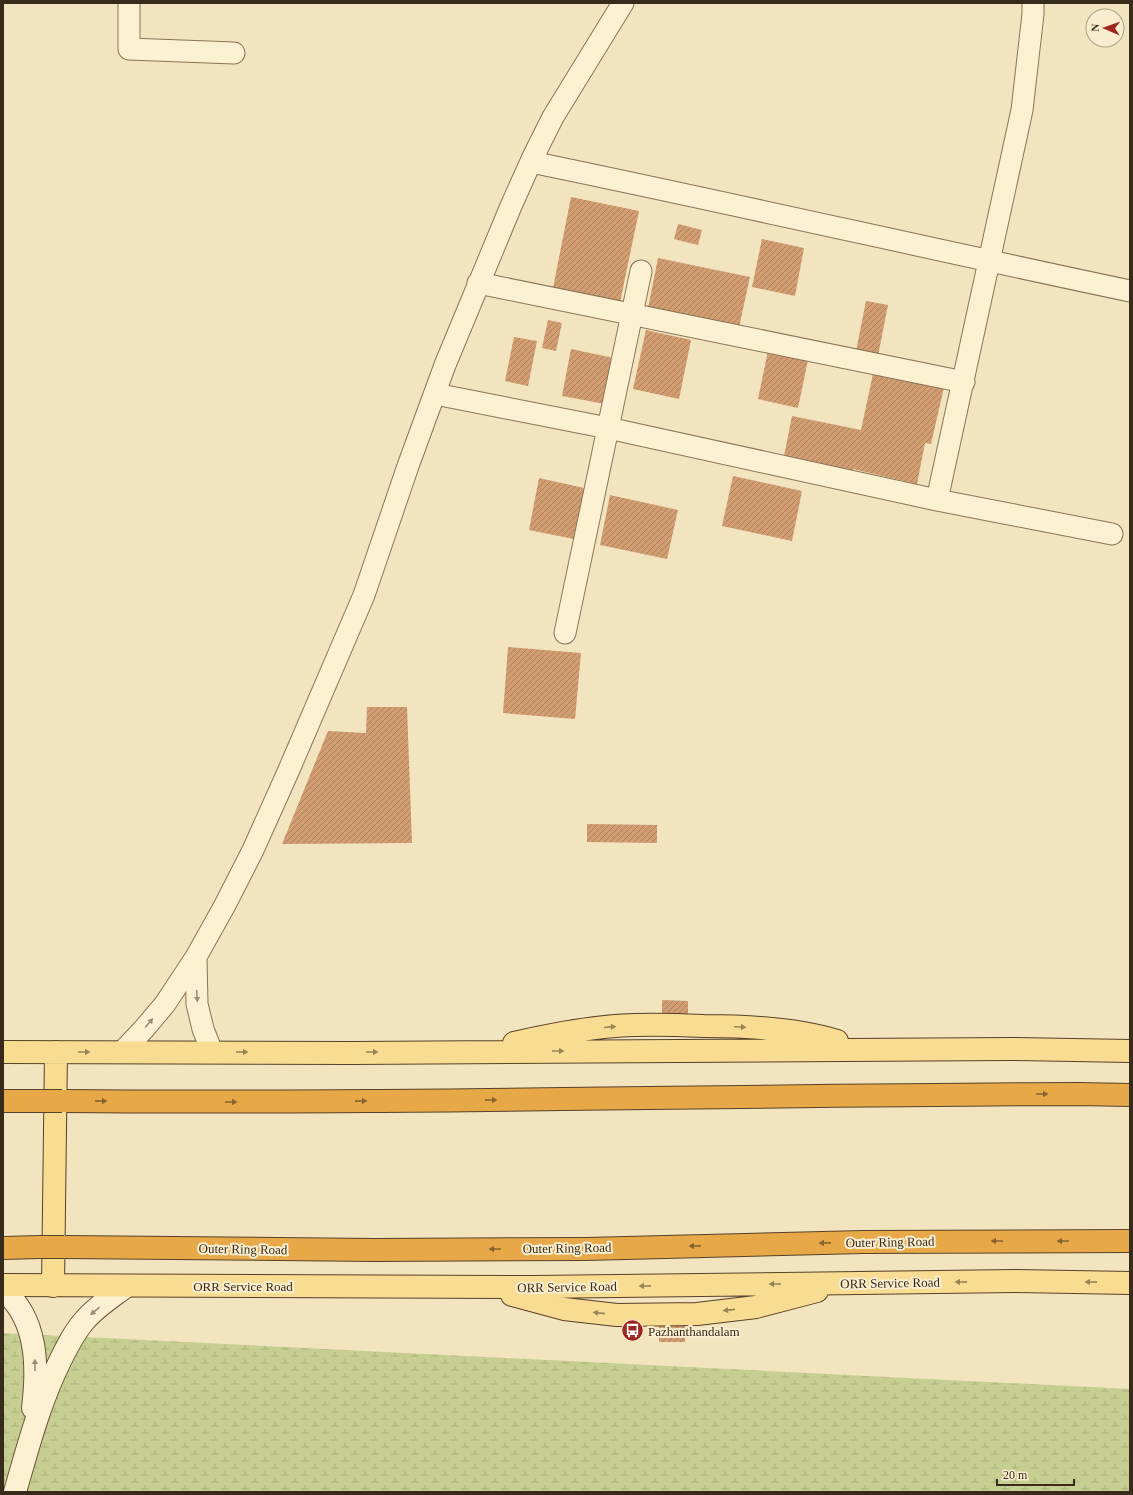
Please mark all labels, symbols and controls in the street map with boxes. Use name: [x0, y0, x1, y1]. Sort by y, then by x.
north arrow: [1085, 8, 1125, 48]
text: N: [1089, 23, 1101, 32]
one-way arrow: [193, 990, 200, 1002]
one-way arrow: [144, 1018, 153, 1029]
one-way arrow: [734, 1023, 746, 1030]
one-way arrow: [604, 1024, 616, 1030]
one-way arrow: [552, 1048, 565, 1054]
one-way arrow: [78, 1049, 91, 1055]
one-way arrow: [236, 1049, 249, 1055]
one-way arrow: [366, 1049, 379, 1055]
one-way arrow: [1036, 1091, 1049, 1097]
one-way arrow: [485, 1097, 498, 1103]
one-way arrow: [95, 1098, 108, 1104]
one-way arrow: [355, 1098, 367, 1105]
one-way arrow: [225, 1099, 238, 1105]
street label: Outer Ring Road: [845, 1234, 935, 1250]
one-way arrow: [990, 1238, 1003, 1244]
one-way arrow: [1056, 1238, 1069, 1244]
street label: Outer Ring Road: [522, 1240, 612, 1256]
one-way arrow: [818, 1240, 831, 1246]
street label: Outer Ring Road: [198, 1241, 288, 1257]
one-way arrow: [688, 1243, 701, 1249]
one-way arrow: [488, 1246, 501, 1252]
street label: ORR Service Road: [840, 1275, 940, 1291]
street label: ORR Service Road: [193, 1279, 293, 1294]
street label: ORR Service Road: [517, 1279, 617, 1295]
one-way arrow: [954, 1279, 967, 1285]
one-way arrow: [1085, 1279, 1097, 1286]
one-way arrow: [768, 1281, 781, 1287]
one-way arrow: [639, 1282, 651, 1289]
one-way arrow: [90, 1306, 100, 1315]
one-way arrow: [723, 1307, 735, 1313]
one-way arrow: [593, 1310, 605, 1316]
bus stop icon: Pazhanthandalam: [619, 1318, 645, 1344]
place label: Pazhanthandalam: [648, 1324, 740, 1339]
one-way arrow: [32, 1358, 38, 1371]
scale bar: [997, 1461, 1074, 1487]
text: 20 m: [1003, 1468, 1028, 1482]

